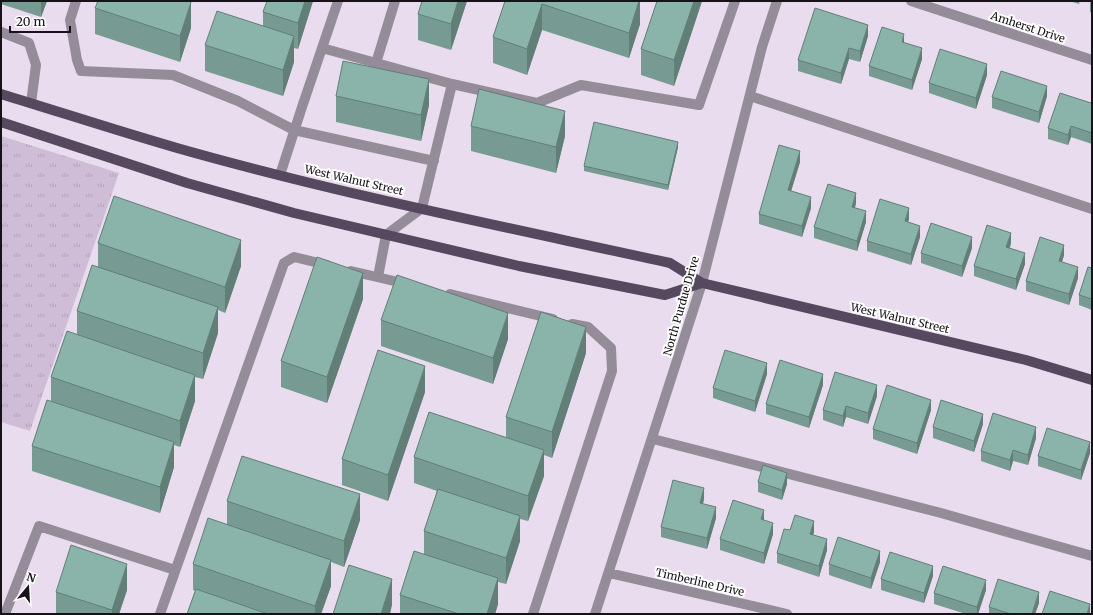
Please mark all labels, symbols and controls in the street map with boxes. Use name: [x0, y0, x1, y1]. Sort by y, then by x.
scale bar: [10, 8, 70, 34]
street label: Amherst Drive: [988, 8, 1067, 46]
text: 20 m: [16, 14, 45, 29]
street label: West Walnut Street: [302, 162, 405, 198]
street label: North Purdue Drive: [660, 254, 702, 357]
street label: West Walnut Street: [848, 300, 951, 336]
street label: Timberline Drive: [654, 565, 746, 599]
north arrow: [8, 567, 48, 607]
text: N: [25, 569, 38, 586]

